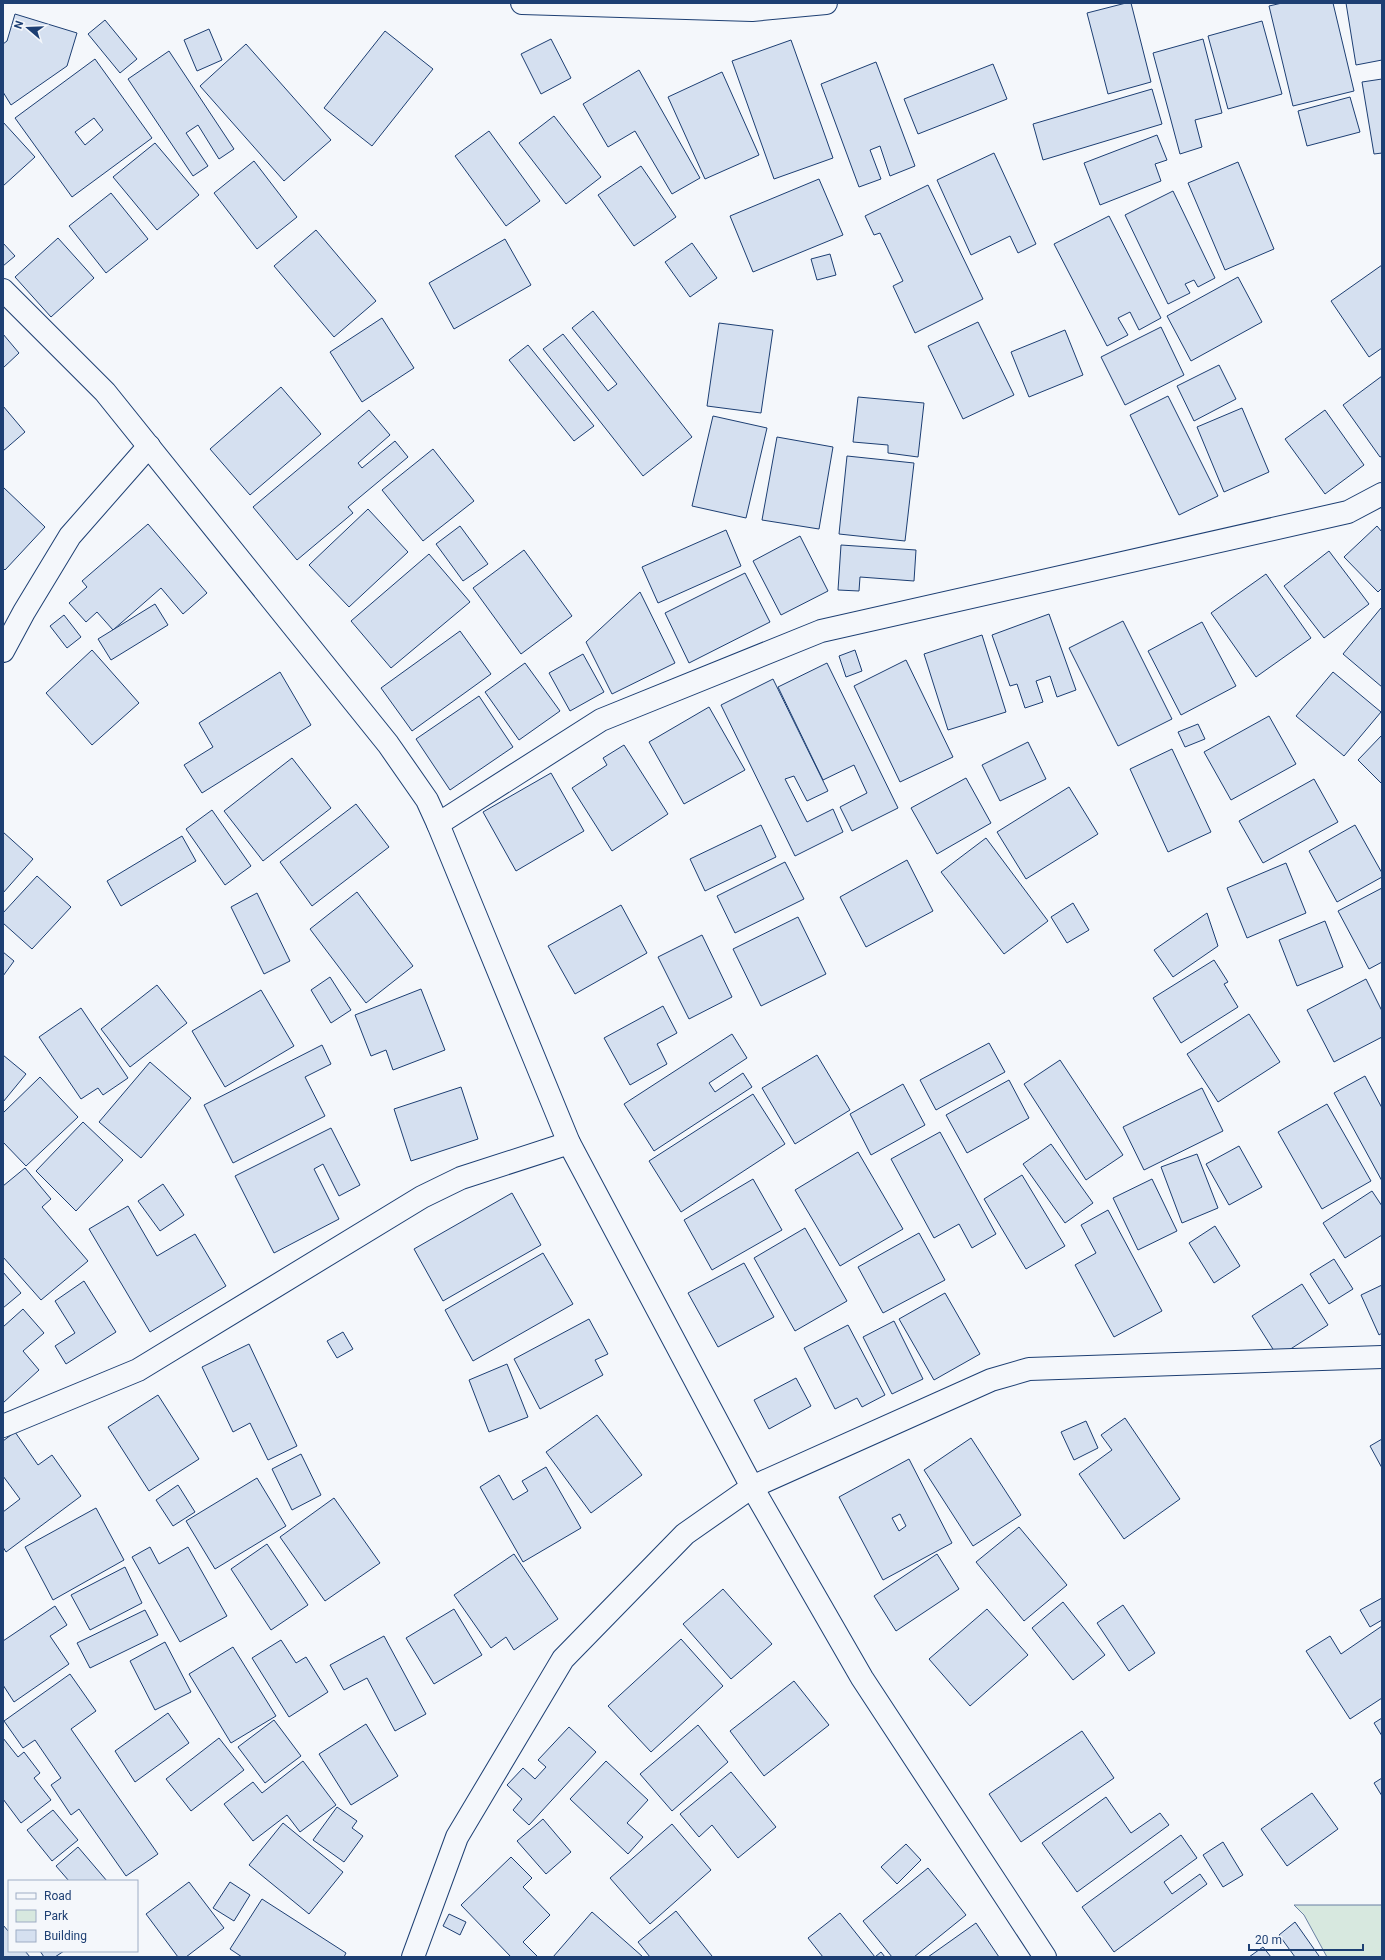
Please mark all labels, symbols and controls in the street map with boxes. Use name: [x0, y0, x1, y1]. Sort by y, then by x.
north arrow: [8, 8, 48, 48]
text: N: [12, 19, 27, 31]
legend: [8, 1880, 138, 1952]
text: Road: [44, 1889, 72, 1903]
text: Park: [44, 1909, 69, 1923]
scale bar: [1249, 1926, 1363, 1952]
text: Building: [44, 1929, 87, 1943]
text: 20 m: [1255, 1933, 1282, 1947]

